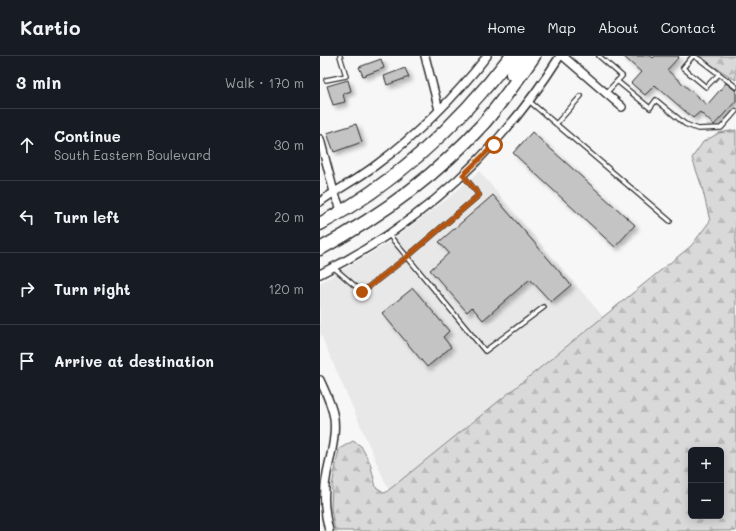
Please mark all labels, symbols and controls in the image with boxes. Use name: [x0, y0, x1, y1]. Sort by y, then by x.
text: Kartio: [20, 15, 80, 40]
text: Home: [487, 18, 525, 37]
text: Map: [547, 18, 576, 37]
text: About: [598, 18, 639, 37]
text: Contact: [661, 18, 716, 37]
text: 3 min: [16, 71, 61, 93]
text: Walk · 170 m: [225, 74, 304, 91]
text: Continue: [54, 126, 121, 146]
icon: ahead: [16, 134, 38, 156]
text: 30 m: [274, 136, 304, 153]
route start: [485, 136, 503, 154]
text: South Eastern Boulevard: [54, 146, 211, 163]
icon: left: [16, 206, 38, 228]
text: Turn left: [54, 207, 119, 227]
text: 20 m: [274, 208, 304, 225]
icon: right: [16, 278, 38, 300]
text: Turn right: [54, 279, 131, 299]
text: 120 m: [268, 280, 304, 297]
route end: [353, 283, 371, 301]
icon: arrive: [16, 350, 38, 372]
text: Arrive at destination: [54, 351, 214, 371]
map controls: [688, 447, 724, 519]
button: +: [688, 447, 724, 483]
button: −: [688, 483, 724, 519]

